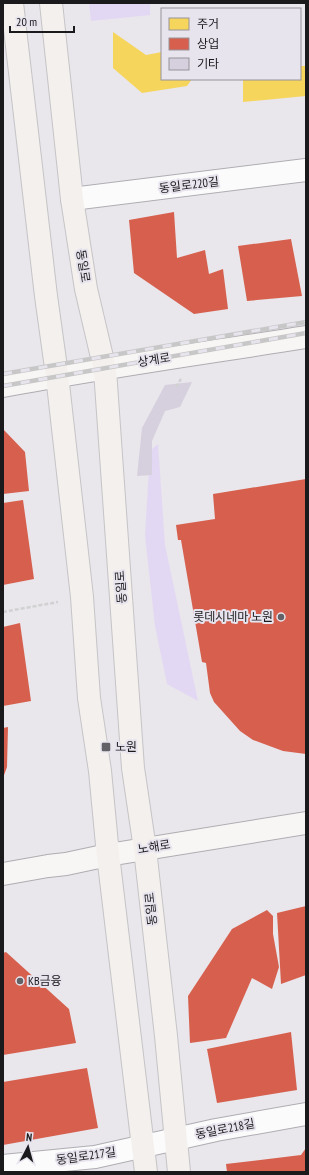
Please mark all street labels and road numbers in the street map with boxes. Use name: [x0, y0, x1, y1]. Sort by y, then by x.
street label: 동일로220길: [158, 173, 220, 196]
street label: 동일로: [73, 248, 93, 283]
street label: 상계로: [136, 350, 171, 370]
street label: 동일로: [112, 570, 129, 604]
street label: 노해로: [136, 837, 171, 857]
street label: 동일로: [141, 892, 160, 926]
street label: 동일로218길: [194, 1115, 256, 1142]
street label: 동일로217길: [55, 1144, 117, 1167]

